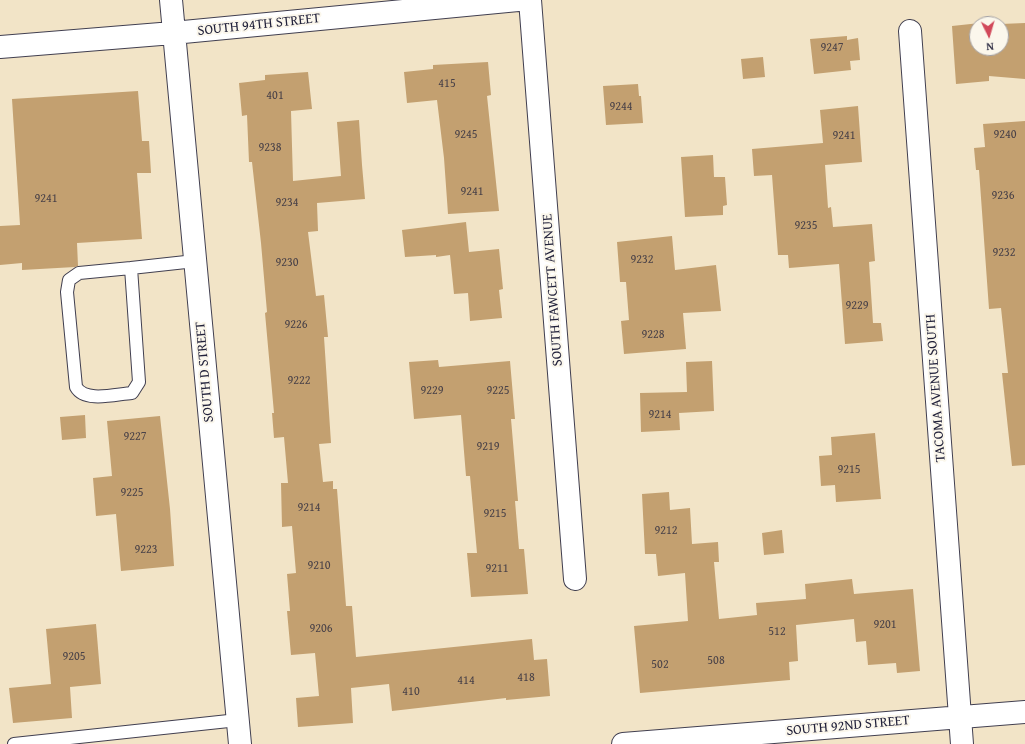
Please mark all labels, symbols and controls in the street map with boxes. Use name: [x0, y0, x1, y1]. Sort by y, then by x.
street label: SOUTH 94TH STREET: [197, 10, 321, 40]
north arrow: [969, 16, 1009, 56]
text: N: [986, 39, 994, 55]
house number: 9247: [820, 41, 844, 55]
house number: 415: [438, 77, 456, 91]
house number: 401: [266, 89, 284, 103]
house number: 9244: [609, 100, 633, 114]
house number: 9245: [454, 128, 478, 142]
house number: 9240: [993, 128, 1017, 142]
house number: 9241: [832, 129, 856, 143]
house number: 9238: [258, 141, 282, 155]
house number: 9241: [460, 185, 484, 199]
house number: 9236: [991, 189, 1015, 203]
house number: 9241: [34, 192, 58, 206]
house number: 9234: [275, 196, 299, 210]
street label: SOUTH FAWCETT AVENUE: [539, 213, 567, 367]
house number: 9235: [794, 219, 818, 233]
house number: 9232: [992, 246, 1016, 260]
house number: 9232: [630, 253, 654, 267]
house number: 9230: [275, 256, 299, 270]
house number: 9229: [845, 299, 869, 313]
street label: TACOMA AVENUE SOUTH: [922, 313, 950, 463]
house number: 9226: [284, 318, 308, 332]
street label: SOUTH D STREET: [192, 321, 218, 423]
house number: 9228: [641, 328, 665, 342]
house number: 9222: [287, 374, 311, 388]
house number: 9229: [420, 384, 444, 398]
house number: 9225: [486, 384, 510, 398]
house number: 9214: [648, 408, 672, 422]
house number: 9227: [123, 430, 147, 444]
house number: 9219: [476, 440, 500, 454]
house number: 9215: [837, 463, 861, 477]
house number: 9225: [120, 486, 144, 500]
house number: 9214: [297, 501, 321, 515]
house number: 9215: [483, 507, 507, 521]
house number: 9212: [654, 524, 678, 538]
house number: 9223: [134, 543, 158, 557]
house number: 9210: [307, 559, 331, 573]
house number: 9211: [485, 562, 509, 576]
house number: 9201: [873, 618, 897, 632]
house number: 9206: [309, 622, 333, 636]
house number: 512: [768, 625, 786, 639]
house number: 9205: [62, 650, 86, 664]
house number: 508: [707, 654, 725, 668]
house number: 502: [651, 658, 669, 672]
house number: 418: [517, 671, 535, 685]
house number: 414: [457, 674, 475, 688]
house number: 410: [402, 685, 420, 699]
street label: SOUTH 92ND STREET: [786, 712, 910, 740]

